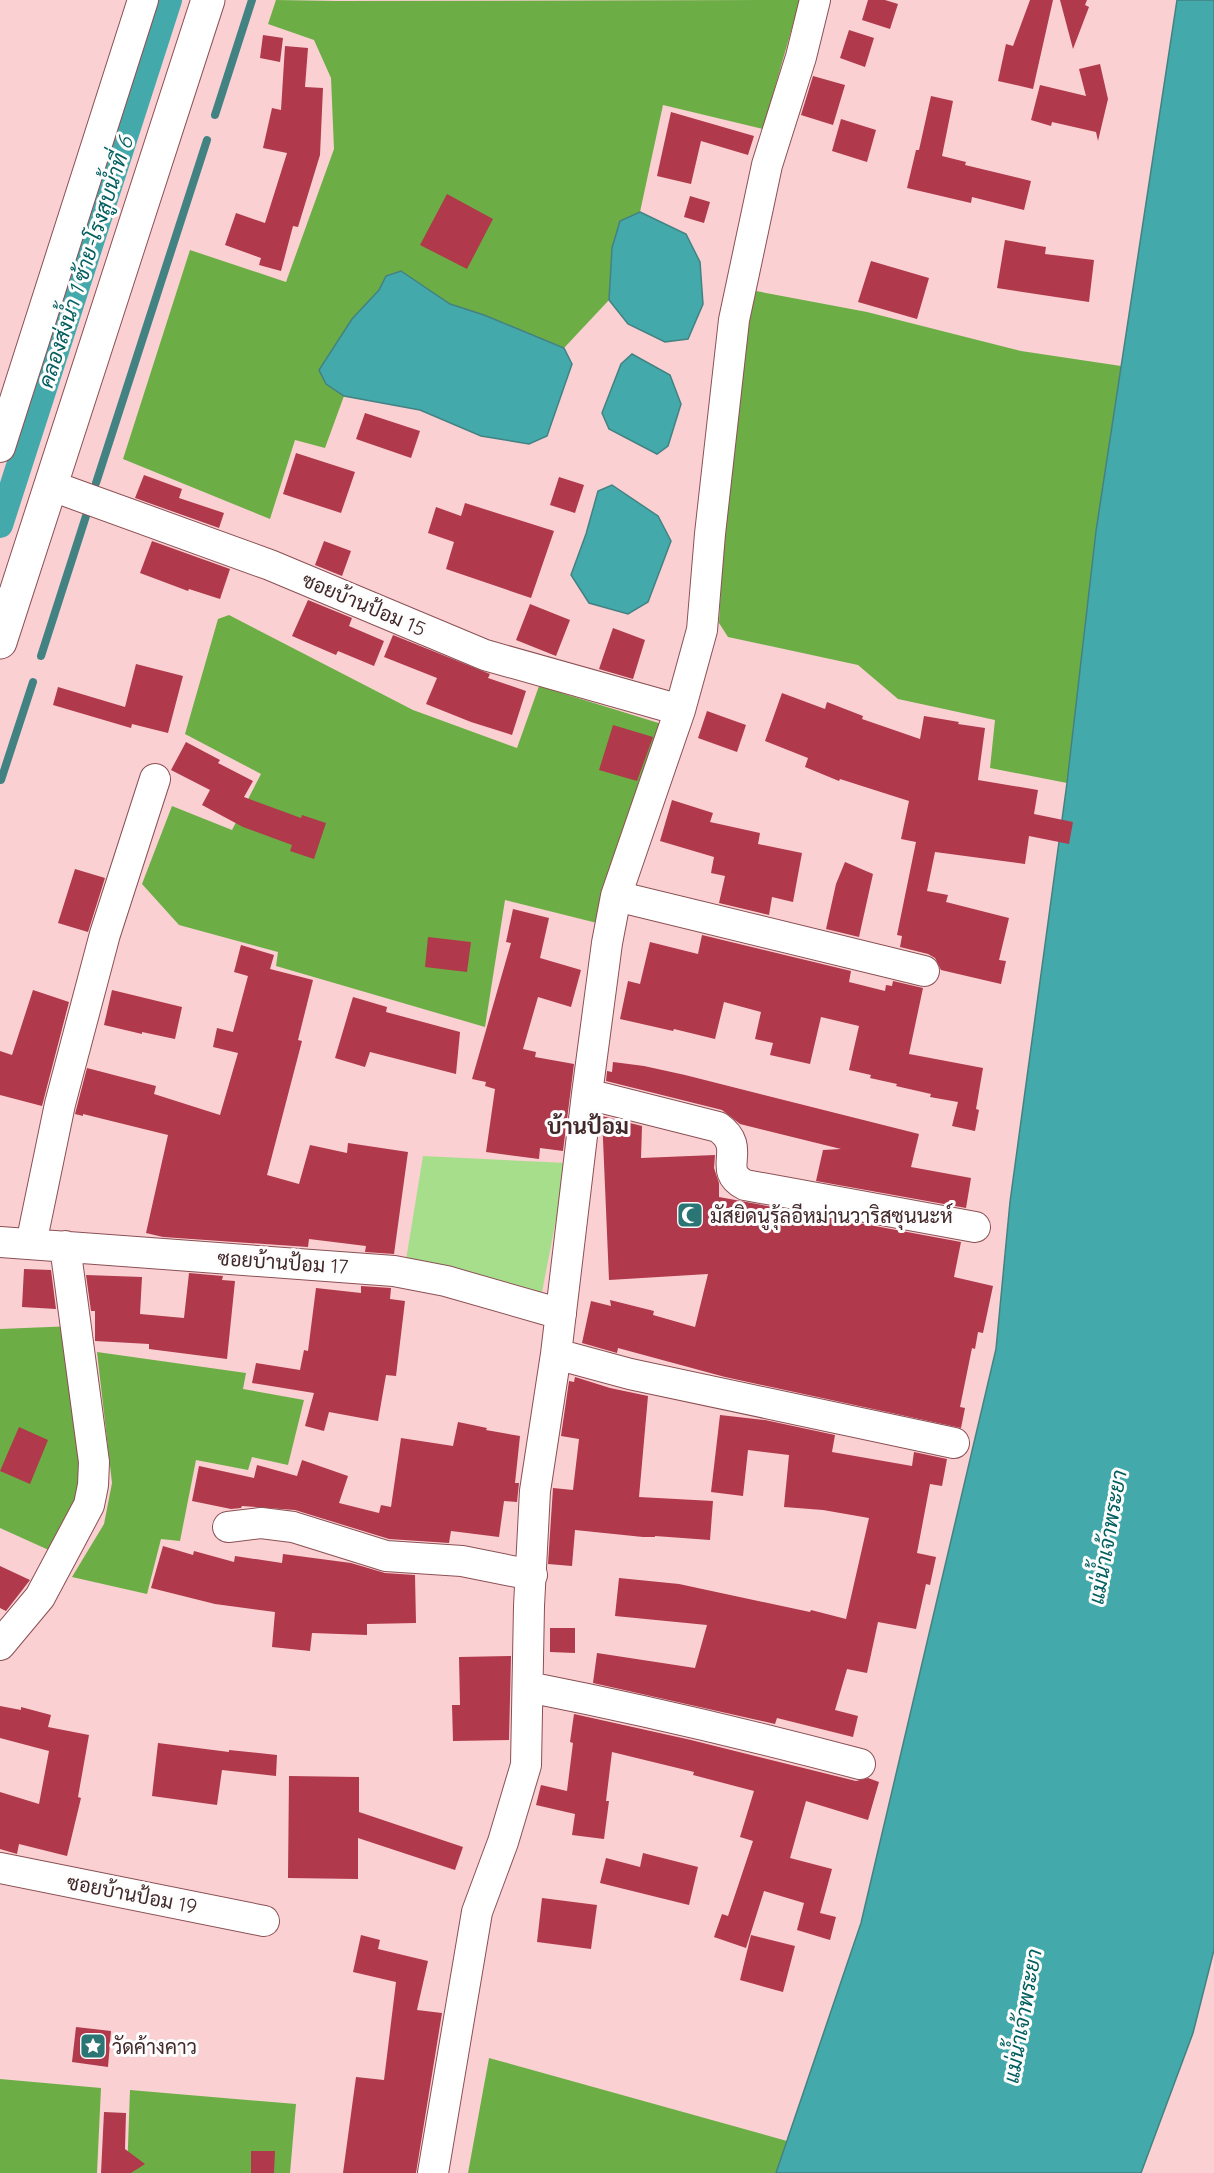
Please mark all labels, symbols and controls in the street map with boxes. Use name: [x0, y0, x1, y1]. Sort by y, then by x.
water label: คลองส่งน้ำ 1 ซ้าย-โรงสูบน้ำที่ 6: [26, 130, 141, 392]
street label: ซอยบ้านป้อม 15: [298, 567, 430, 641]
district label: บ้านป้อม: [547, 1112, 629, 1140]
mosque icon: มัสยิดนูรุ้ลอีหม่านวาริสซุนนะห์: [675, 1200, 705, 1230]
place label: มัสยิดนูรุ้ลอีหม่านวาริสซุนนะห์: [710, 1202, 953, 1231]
street label: ซอยบ้านป้อม 17: [217, 1245, 349, 1279]
water label: แม่น้ำเจ้าพระยา: [1078, 1467, 1132, 1606]
street label: ซอยบ้านป้อม 19: [65, 1869, 199, 1919]
water label: แม่น้ำเจ้าพระยา: [993, 1946, 1047, 2085]
place icon: วัดค้างคาว: [78, 2031, 108, 2061]
place label: วัดค้างคาว: [112, 2034, 197, 2059]

